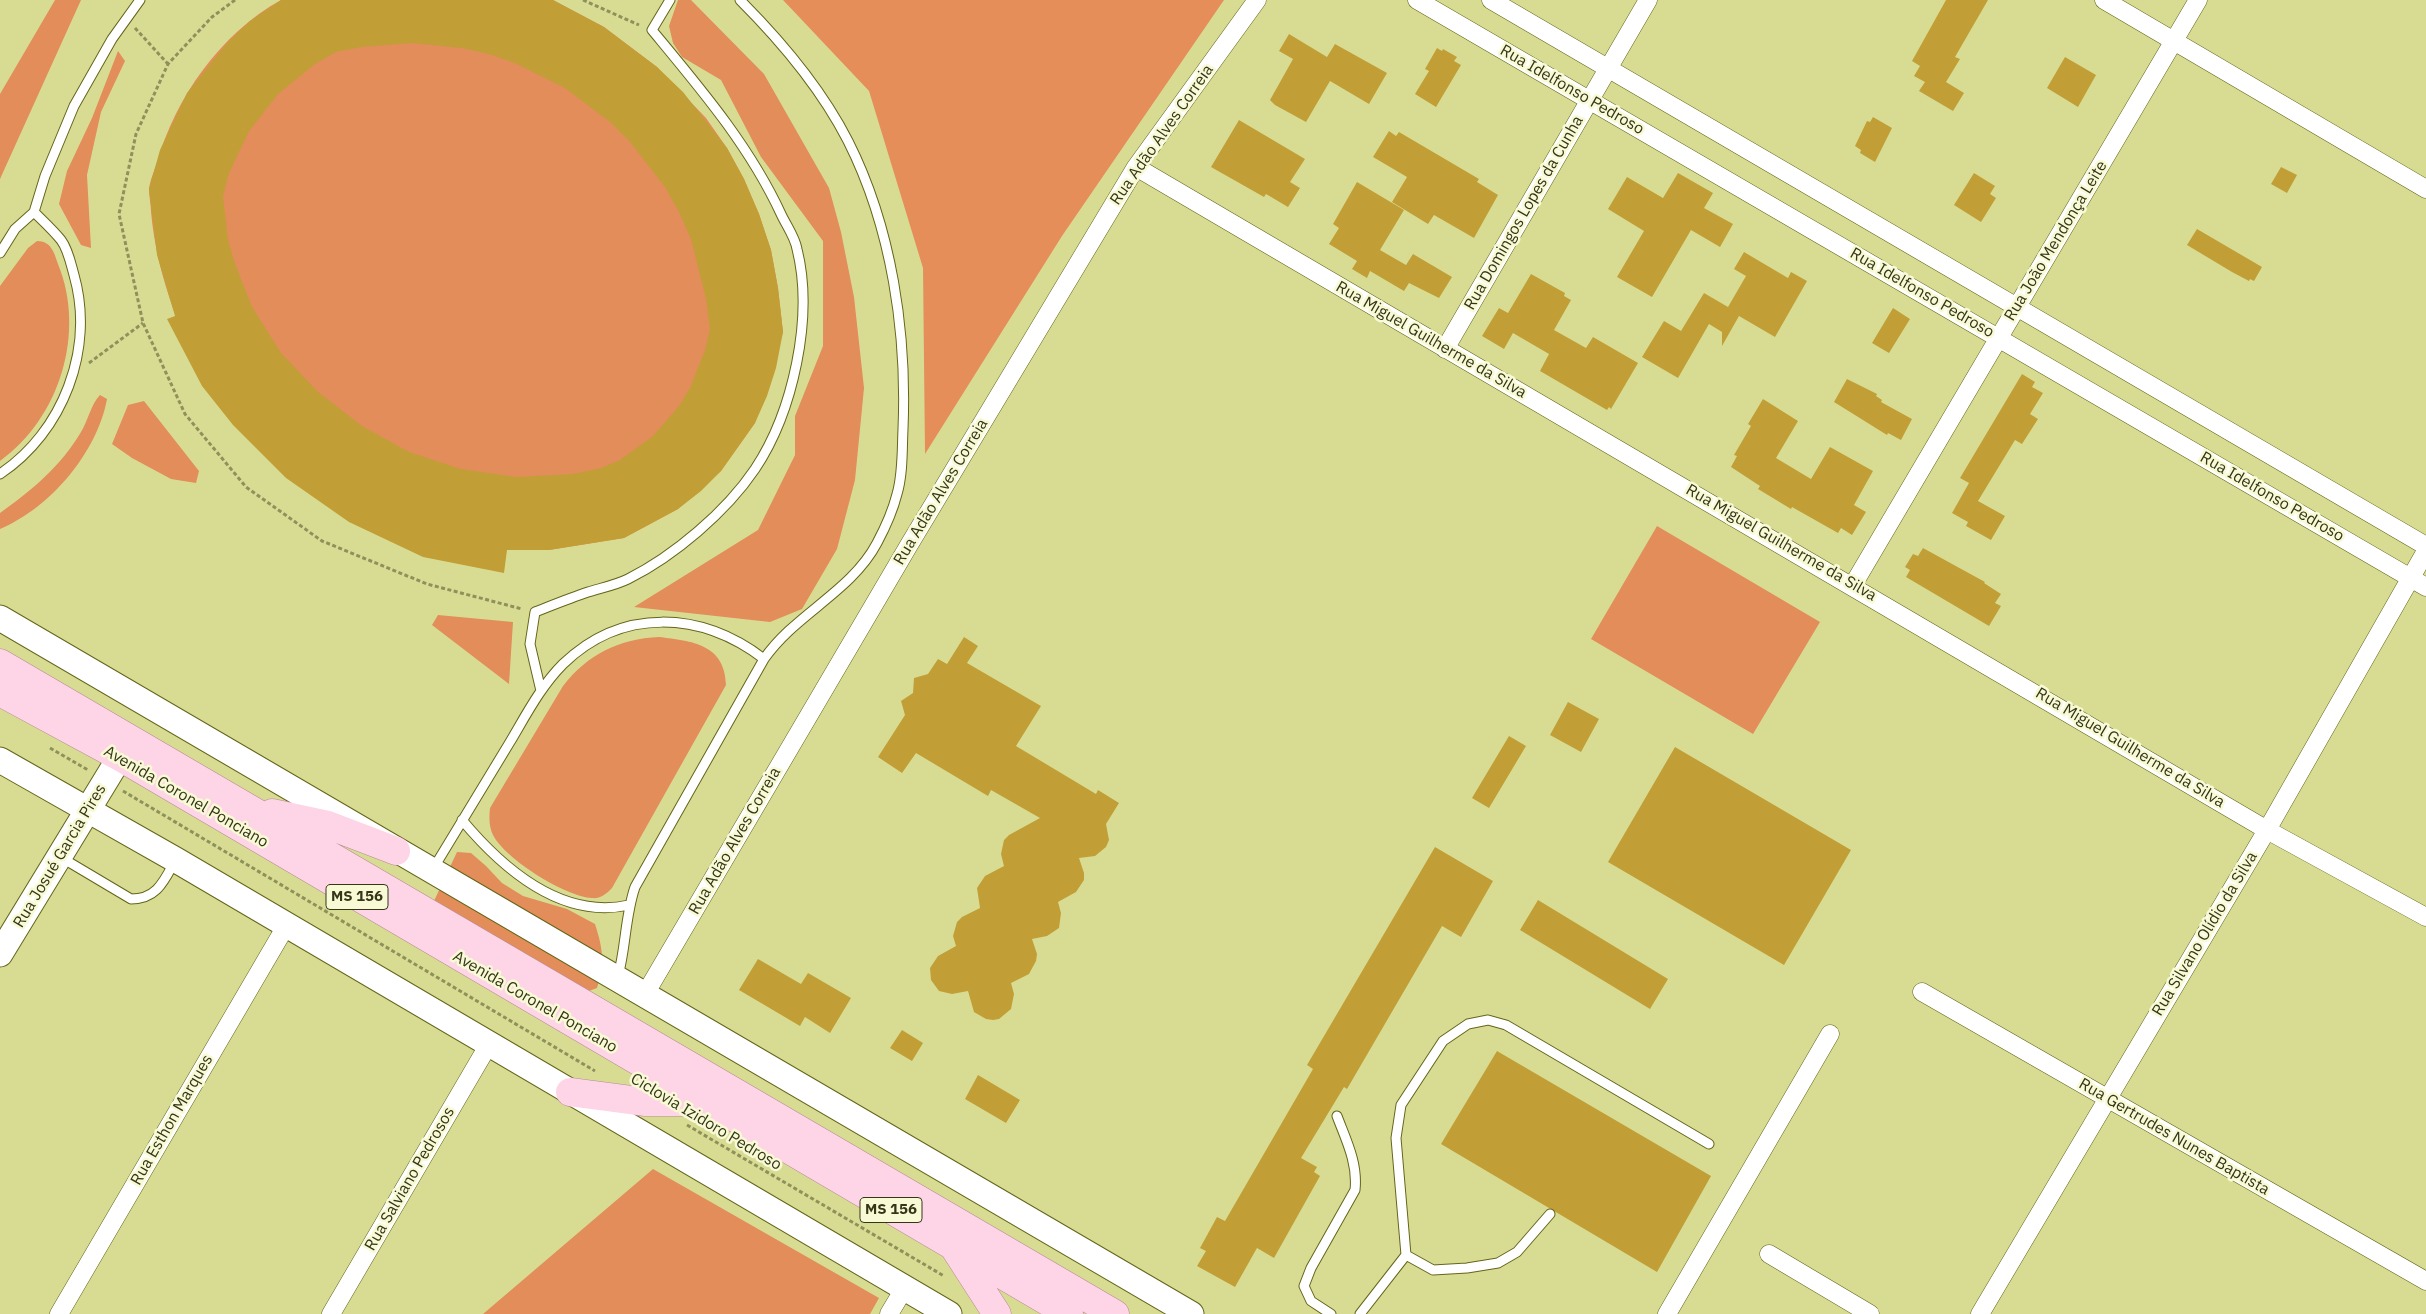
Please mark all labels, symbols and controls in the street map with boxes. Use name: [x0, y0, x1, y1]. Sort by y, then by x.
street label: Rua Idelfonso Pedroso: [1497, 41, 1647, 139]
street label: Rua Adão Alves Correia: [1106, 61, 1218, 209]
street label: Rua Domingos Lopes da Cunha: [1460, 112, 1588, 314]
street label: Rua João Mendonça Leite: [2000, 157, 2112, 325]
street label: Rua Idelfonso Pedroso: [1847, 244, 1997, 342]
street label: Rua Miguel Guilherme da Silva: [1332, 277, 1530, 403]
street label: Rua Adão Alves Correia: [890, 416, 992, 568]
street label: Rua Idelfonso Pedroso: [2197, 448, 2347, 546]
street label: Rua Miguel Guilherme da Silva: [1682, 480, 1880, 606]
street label: Rua Miguel Guilherme da Silva: [2032, 684, 2228, 812]
street label: Avenida Coronel Ponciano: [100, 742, 272, 852]
street label: Rua Adão Alves Correia: [685, 764, 785, 918]
street label: Rua Josué Garcia Pires: [10, 781, 110, 931]
street label: Rua Silvano Olídio da Silva: [2148, 848, 2262, 1020]
road number: MS 156: [326, 884, 388, 910]
street label: Avenida Coronel Ponciano: [449, 947, 621, 1057]
street label: Rua Esthon Marques: [127, 1051, 217, 1189]
street label: Ciclovia Izidoro Pedroso: [627, 1069, 785, 1175]
street label: Rua Gertrudes Nunes Baptista: [2075, 1074, 2273, 1200]
street label: Rua Salviano Pedrosos: [361, 1104, 459, 1254]
road number: MS 156: [860, 1198, 922, 1222]

